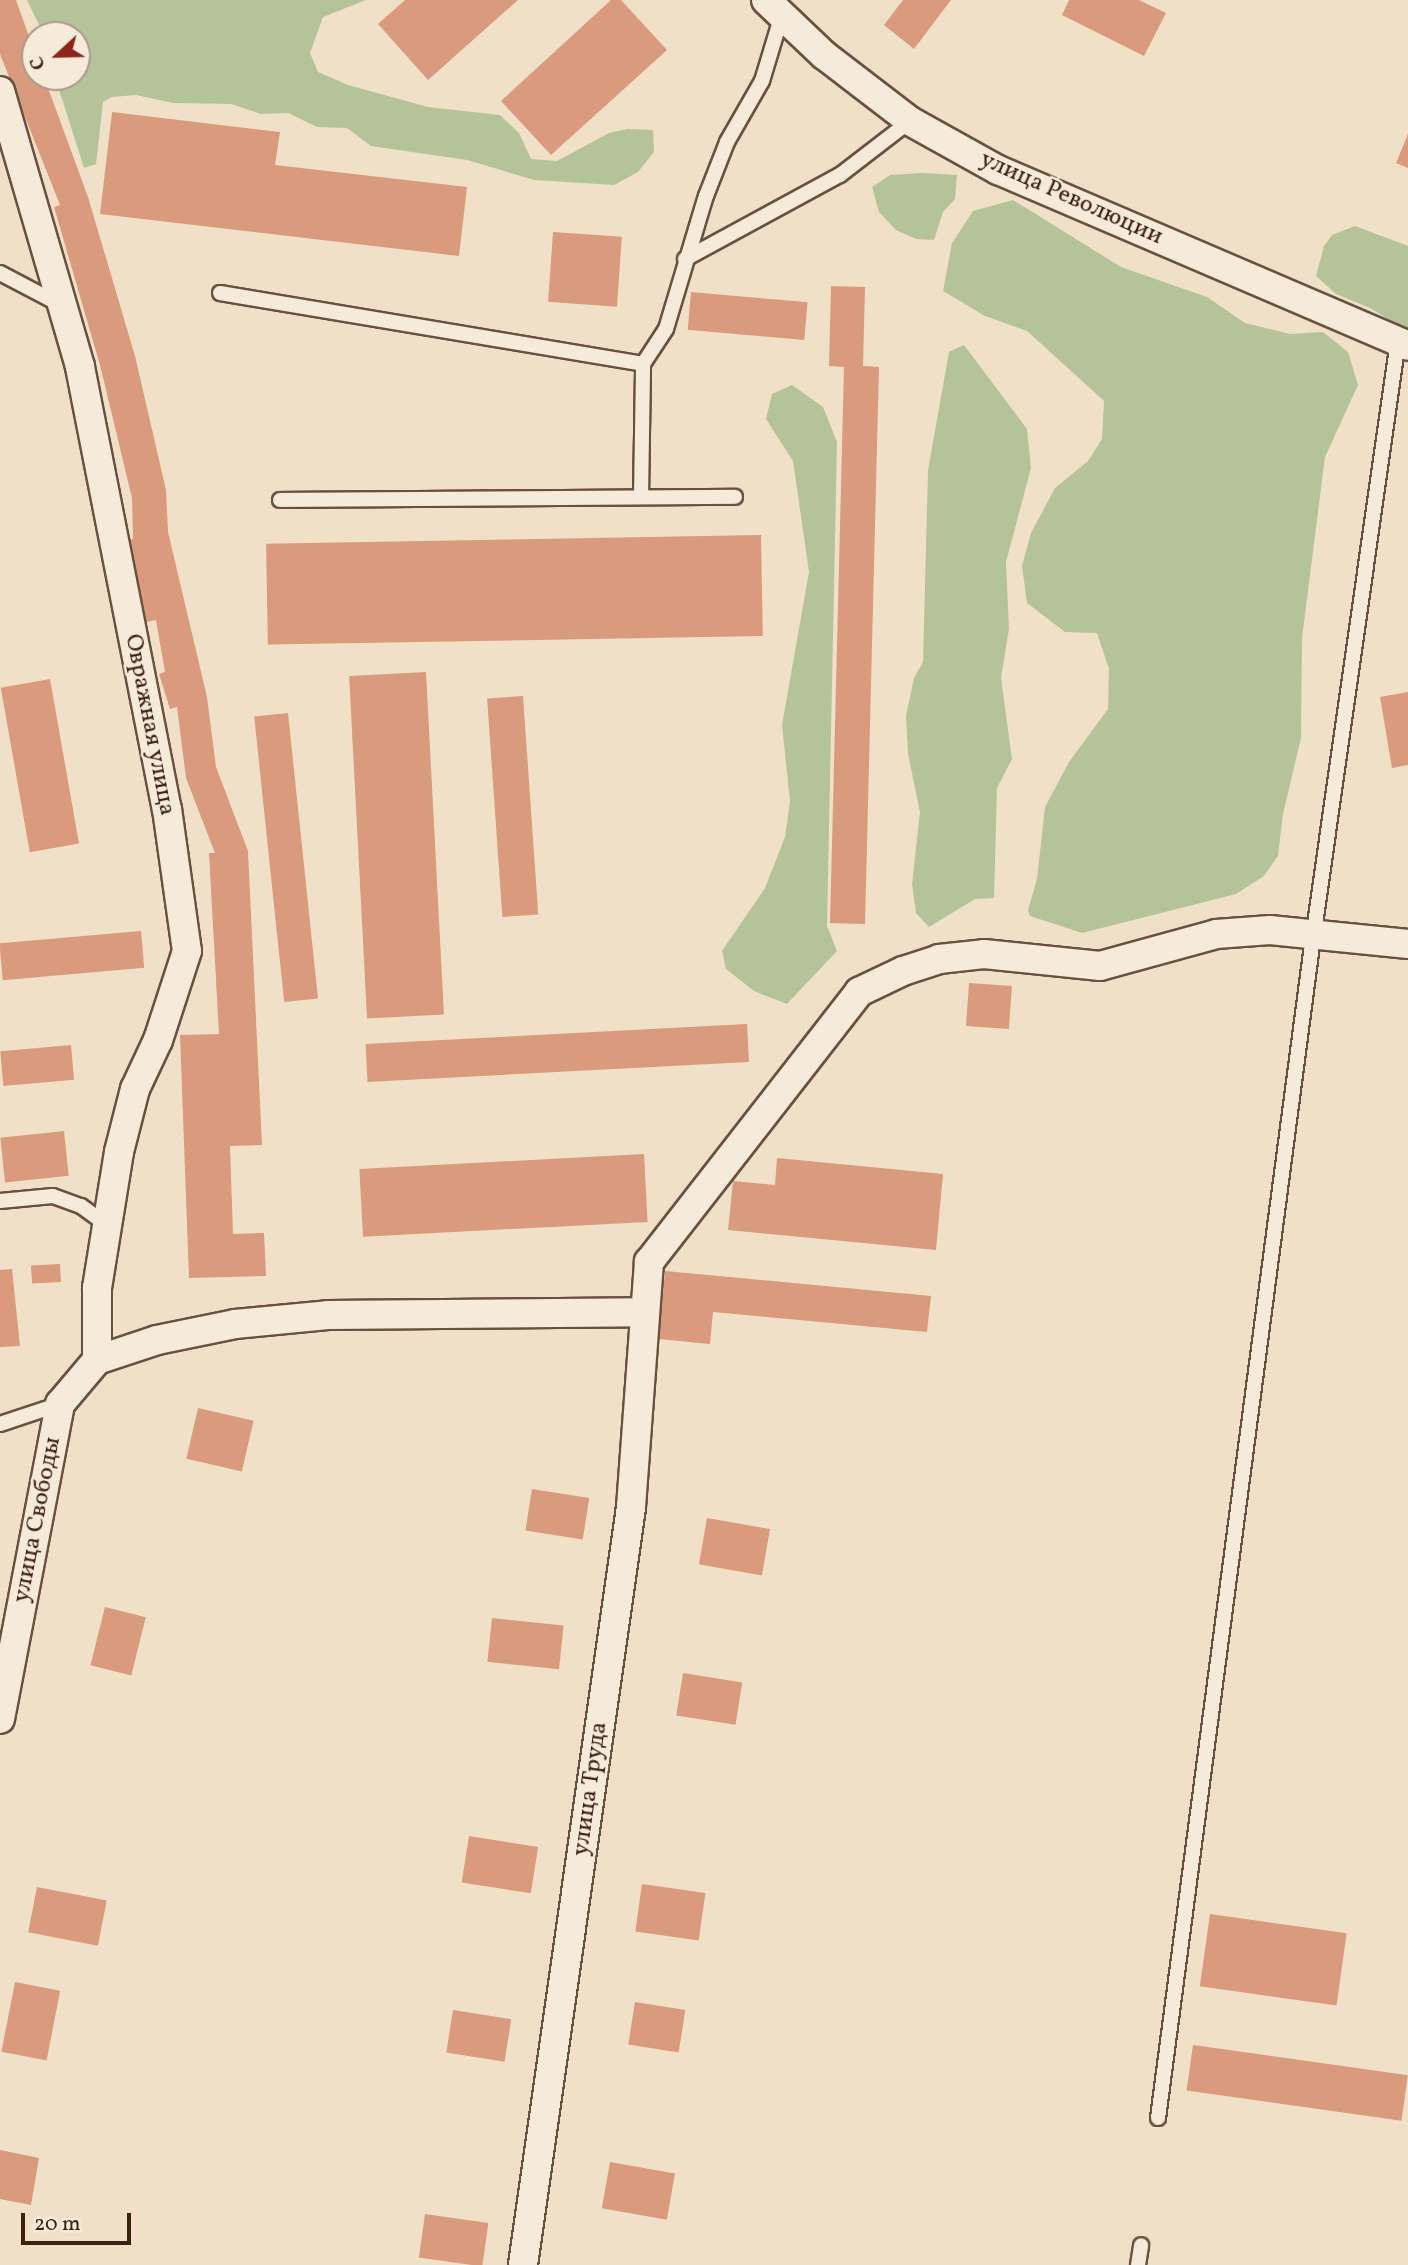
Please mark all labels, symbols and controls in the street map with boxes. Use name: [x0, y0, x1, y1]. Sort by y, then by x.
north arrow: [21, 21, 91, 91]
text: С: [24, 53, 53, 74]
street label: улица Революции: [975, 146, 1167, 252]
street label: Овражная улица: [117, 631, 181, 819]
street label: улица Свободы: [8, 1435, 68, 1605]
street label: улица Труда: [567, 1720, 615, 1858]
scale bar: [24, 2198, 135, 2242]
text: 20 m: [34, 2210, 80, 2239]

